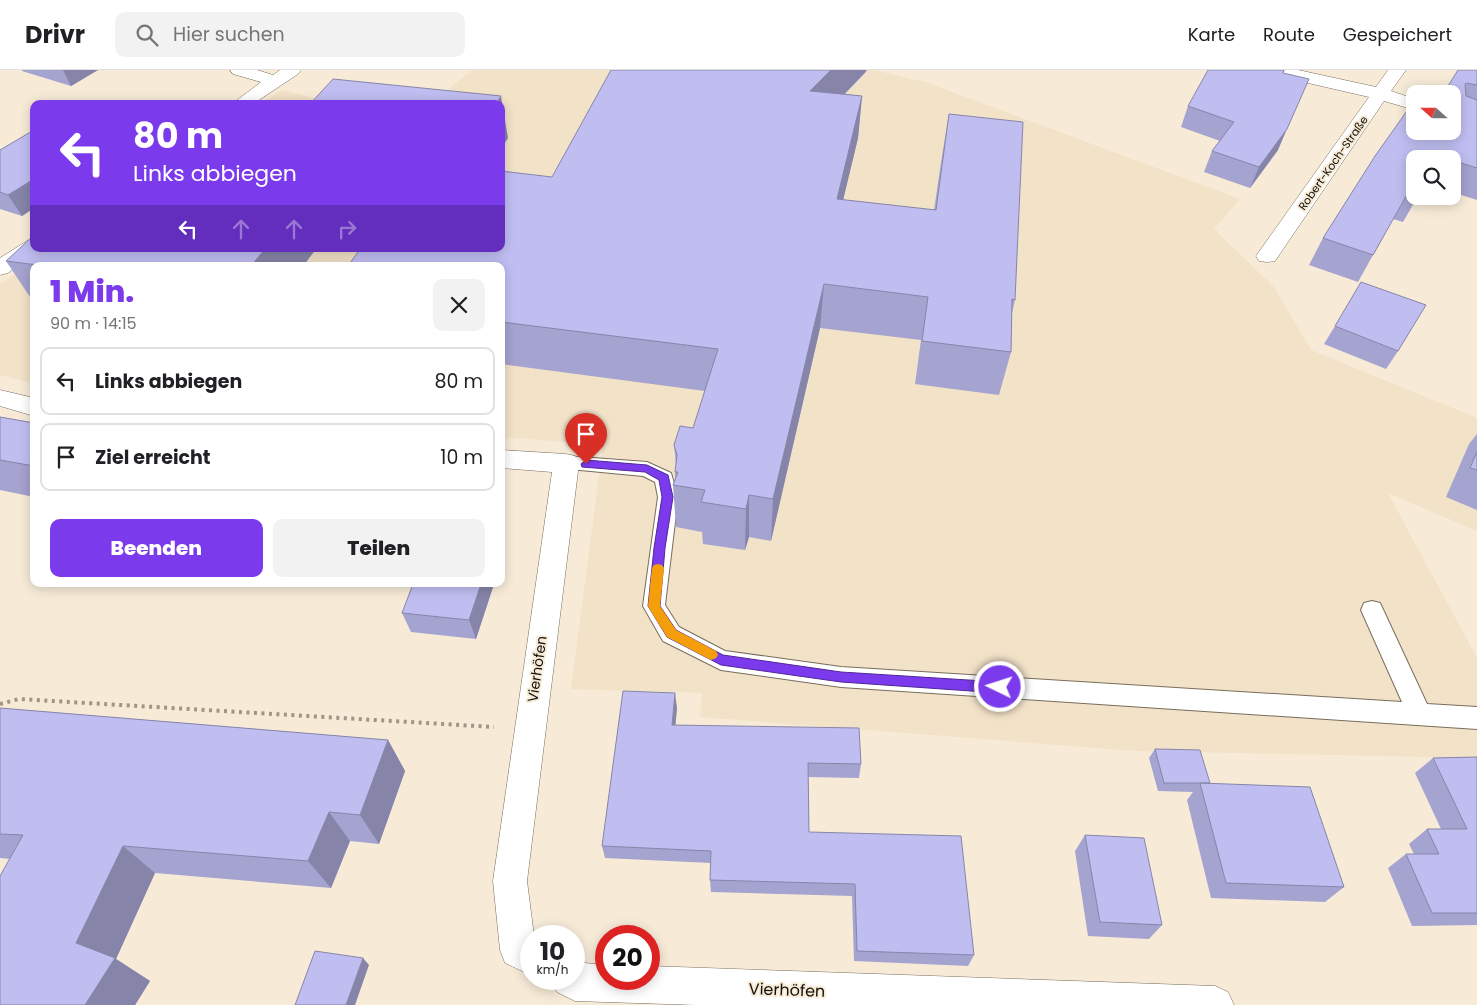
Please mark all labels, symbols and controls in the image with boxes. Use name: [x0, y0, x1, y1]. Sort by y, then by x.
search box: [115, 12, 465, 57]
text: Drivr: [25, 18, 85, 51]
icon: search: [133, 21, 161, 49]
text: Hier suchen: [173, 21, 285, 48]
text: Karte: [1188, 22, 1235, 47]
text: Route: [1263, 22, 1315, 47]
text: Gespeichert: [1343, 22, 1452, 47]
north arrow: [1406, 85, 1461, 140]
map controls: [1406, 85, 1461, 205]
text: 80 m: [133, 111, 223, 160]
street label: Robert-Koch-Straße: [1294, 112, 1372, 213]
icon: left: [50, 120, 115, 185]
button: search: [1406, 150, 1461, 205]
text: Links abbiegen: [133, 158, 297, 189]
icon: left: [174, 215, 202, 243]
icon: ahead: [227, 215, 255, 243]
icon: ahead: [280, 215, 308, 243]
icon: right: [333, 215, 361, 243]
text: 1 Min.: [50, 270, 134, 313]
button: close: [433, 279, 485, 331]
text: 90 m · 14:15: [50, 312, 137, 335]
icon: left: [52, 367, 80, 395]
text: Links abbiegen: [95, 368, 242, 395]
text: 80 m: [434, 368, 483, 395]
pin: [565, 413, 607, 464]
icon: arrive: [572, 420, 600, 448]
icon: arrive: [52, 443, 80, 471]
text: Ziel erreicht: [95, 444, 211, 471]
text: 10 m: [440, 444, 483, 471]
button: Beenden: [50, 519, 263, 577]
button: Teilen: [273, 519, 485, 577]
street label: Vierhöfen: [522, 634, 552, 704]
position arrow: [973, 660, 1025, 712]
speed limit sign: 20: [595, 925, 660, 990]
text: 10: [540, 934, 565, 969]
text: km/h: [537, 961, 568, 978]
street label: Vierhöfen: [748, 977, 826, 1003]

